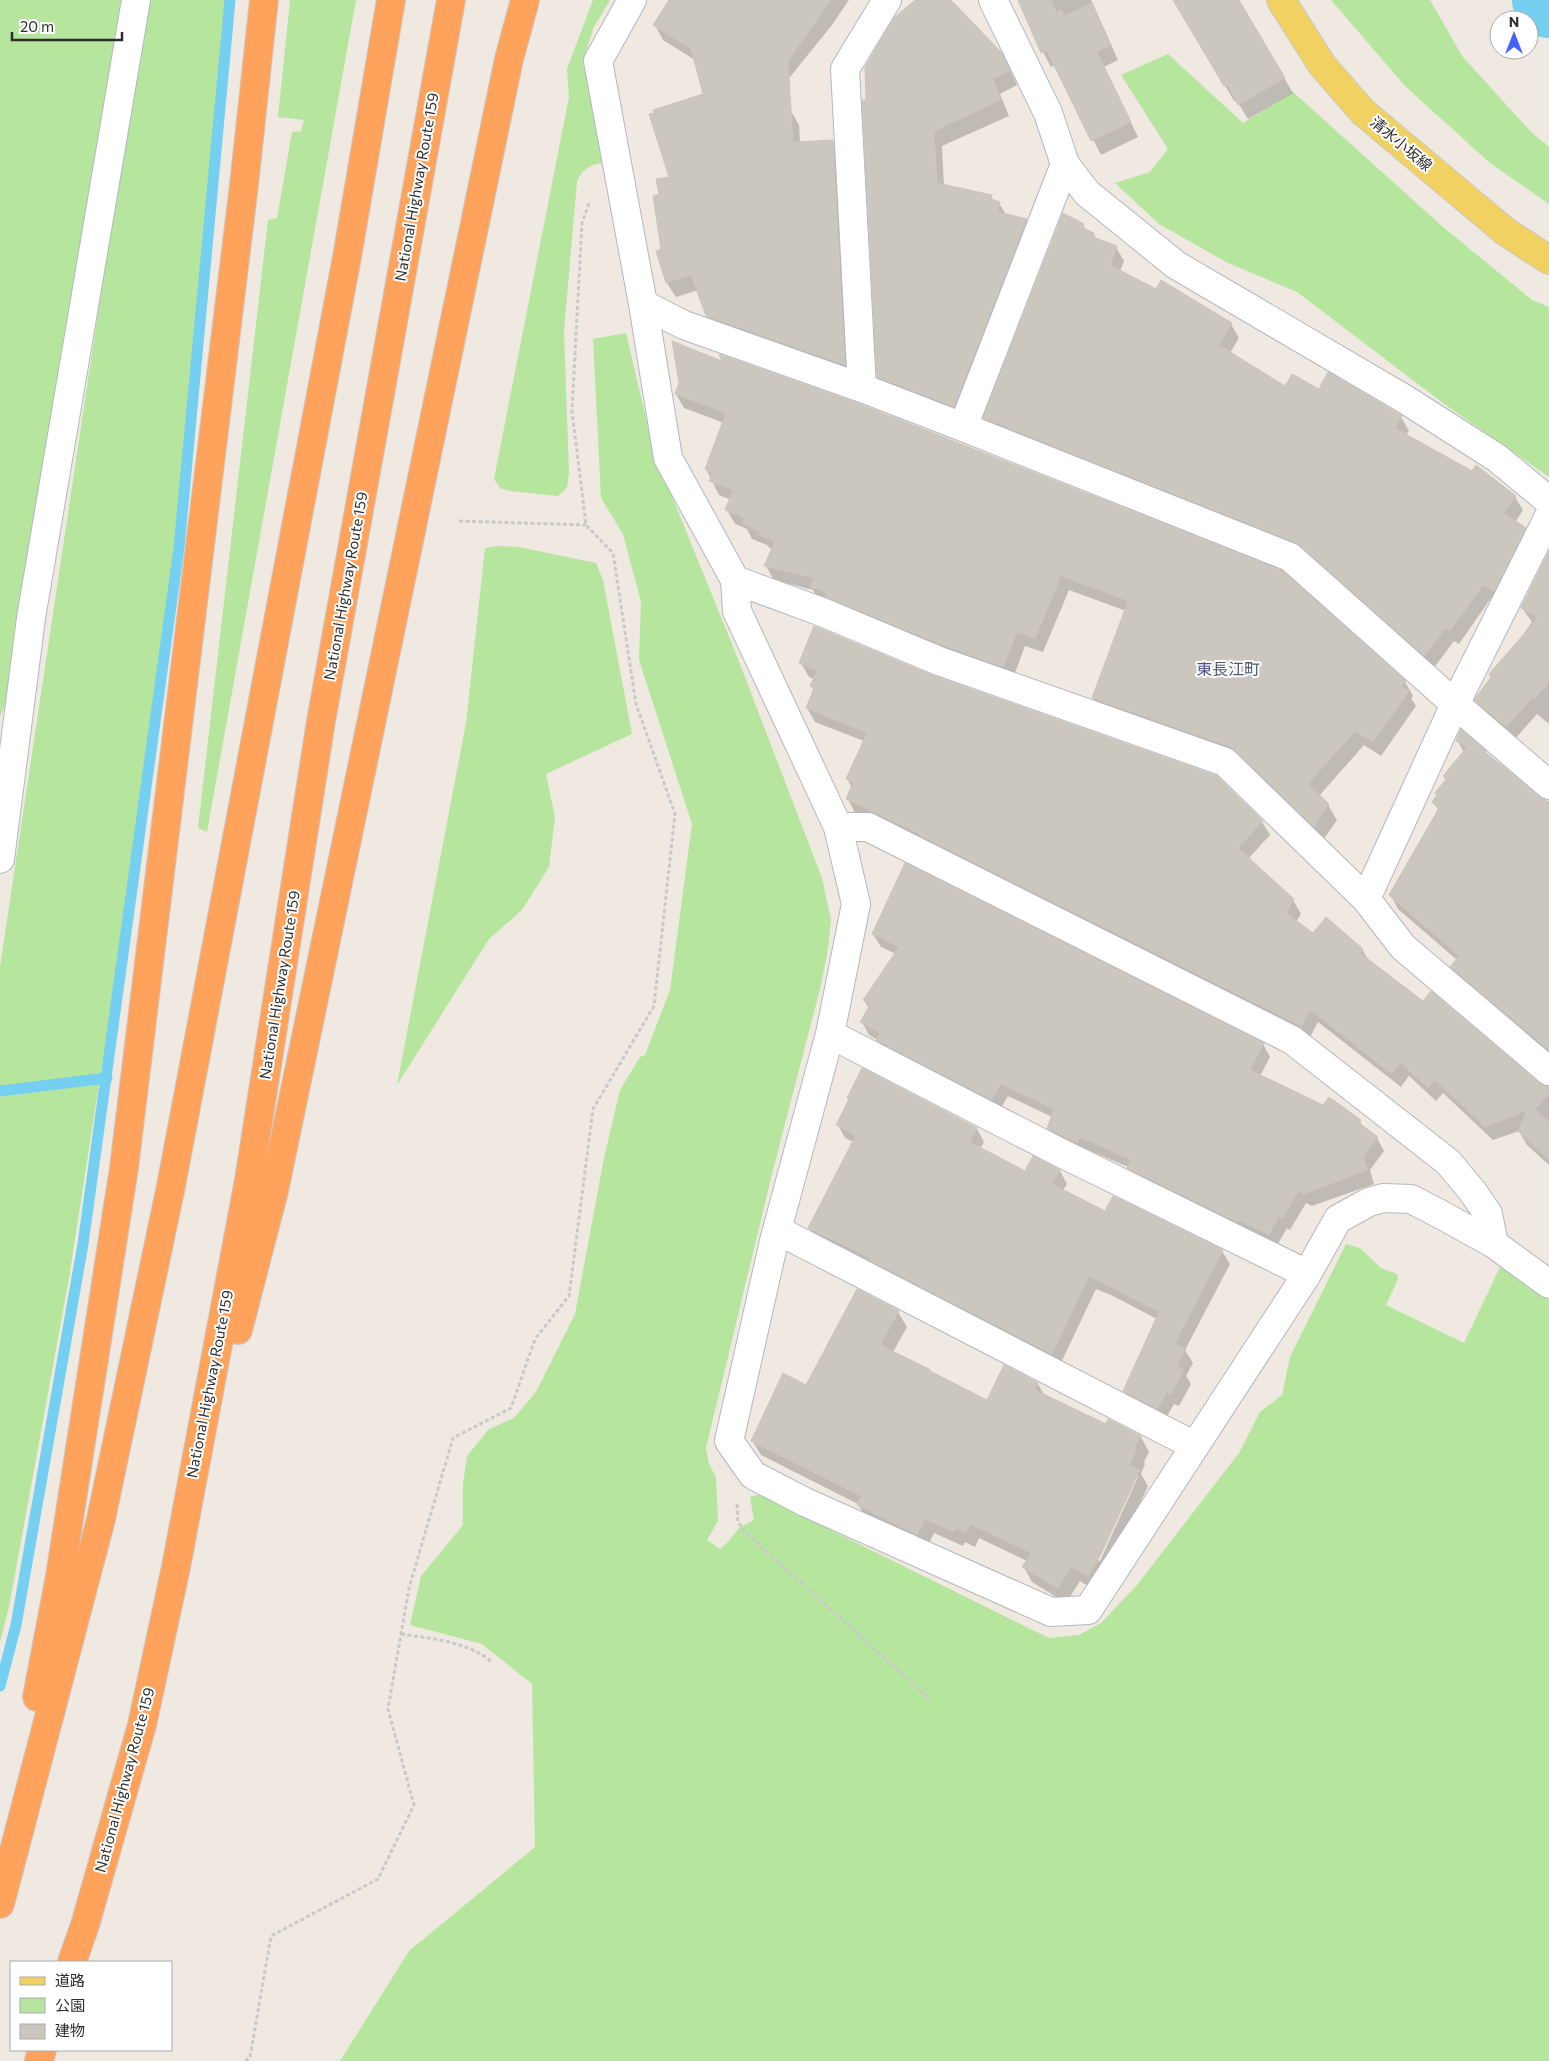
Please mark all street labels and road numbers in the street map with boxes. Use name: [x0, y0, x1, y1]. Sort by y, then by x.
street label: National Highway Route 159: [391, 91, 441, 282]
street label: 清水小坂線: [1367, 112, 1436, 174]
street label: National Highway Route 159: [320, 490, 370, 681]
street label: National Highway Route 159: [255, 889, 303, 1081]
street label: National Highway Route 159: [182, 1288, 236, 1479]
street label: National Highway Route 159: [91, 1685, 157, 1874]

